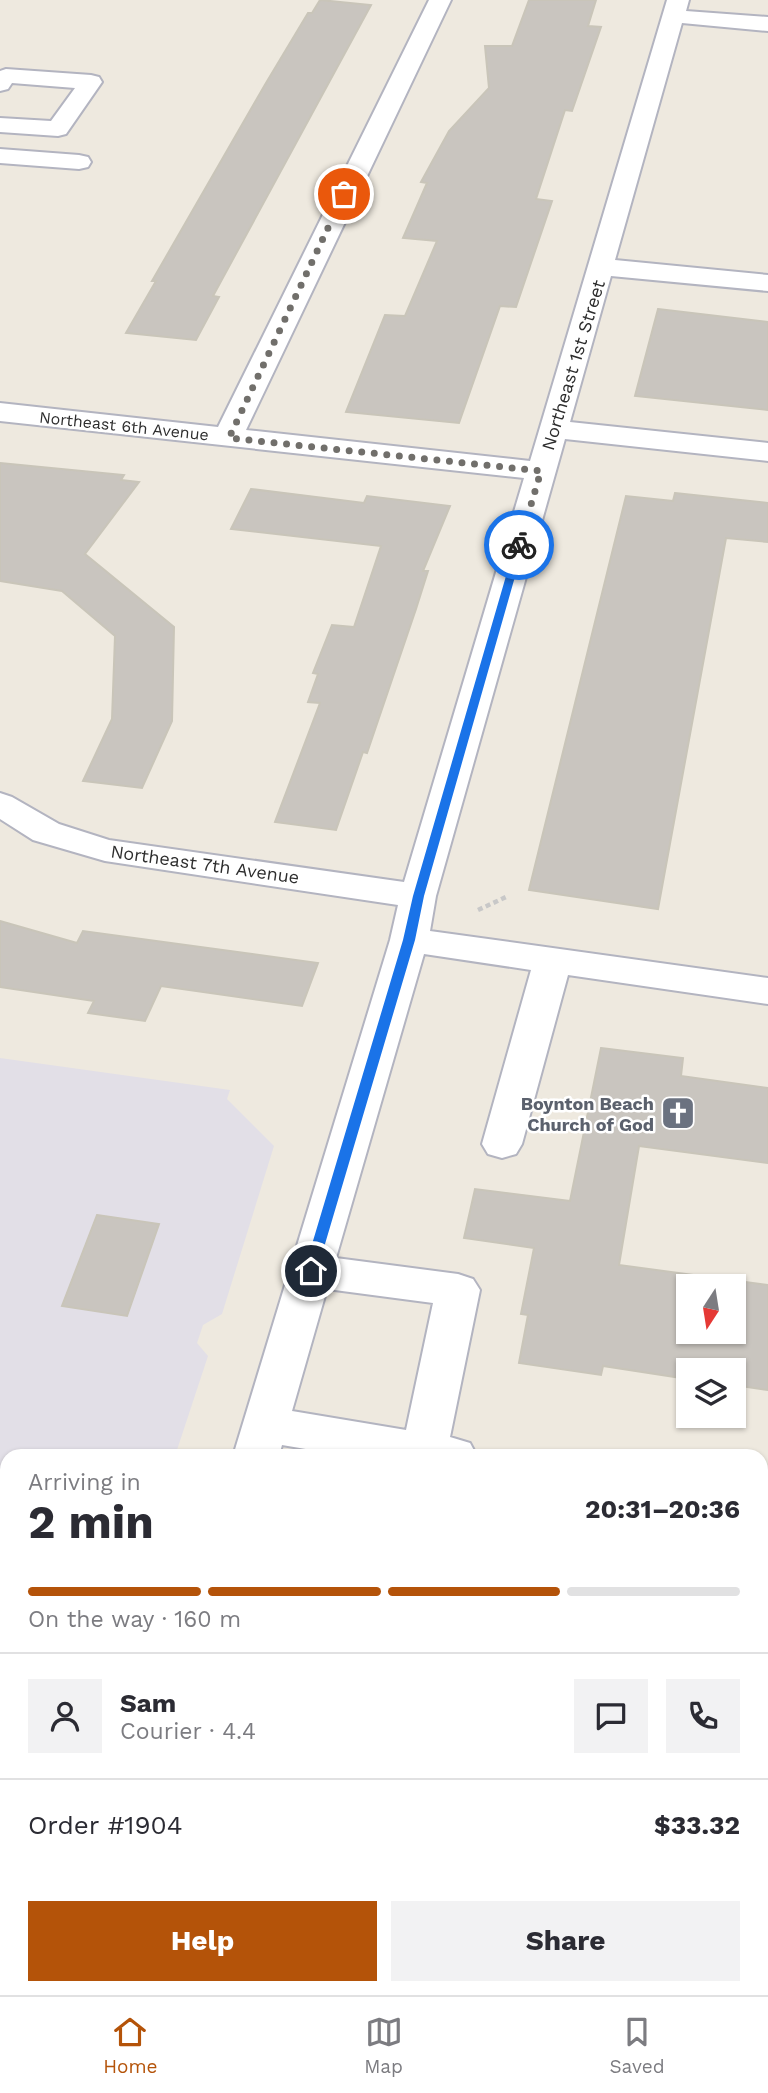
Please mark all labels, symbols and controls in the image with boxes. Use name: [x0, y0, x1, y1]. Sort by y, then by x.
pin: [314, 164, 374, 224]
icon: bag: [325, 175, 363, 213]
street label: Northeast 1st Street: [537, 277, 609, 453]
street label: Northeast 6th Avenue: [38, 408, 210, 444]
courier: [484, 510, 554, 580]
icon: bike: [500, 526, 538, 564]
street label: Northeast 7th Avenue: [109, 840, 301, 888]
place label: Boynton Beach Church of God: [521, 1093, 654, 1135]
church icon: Boynton Beach Church of God: [659, 1094, 697, 1132]
pin: [281, 1241, 341, 1301]
icon: home: [292, 1252, 330, 1290]
north arrow: [676, 1274, 746, 1344]
map controls: [676, 1274, 746, 1428]
button: layers: [676, 1358, 746, 1428]
text: Arriving in: [28, 1469, 141, 1496]
text: 20:31–20:36: [585, 1494, 740, 1524]
text: 2 min: [28, 1495, 154, 1549]
text: On the way · 160 m: [28, 1606, 241, 1633]
button: person: [28, 1679, 102, 1753]
button: chat: [574, 1679, 648, 1753]
button: phone: [666, 1679, 740, 1753]
text: Sam: [120, 1688, 176, 1718]
text: Courier · 4.4: [120, 1718, 256, 1745]
text: Order #1904: [28, 1810, 183, 1840]
text: $33.32: [654, 1810, 740, 1840]
button: Help: [28, 1901, 377, 1981]
button: Share: [391, 1901, 740, 1981]
tab: Home: [103, 2013, 158, 2078]
tab: Map: [364, 2013, 403, 2078]
tab: Saved: [609, 2013, 665, 2078]

